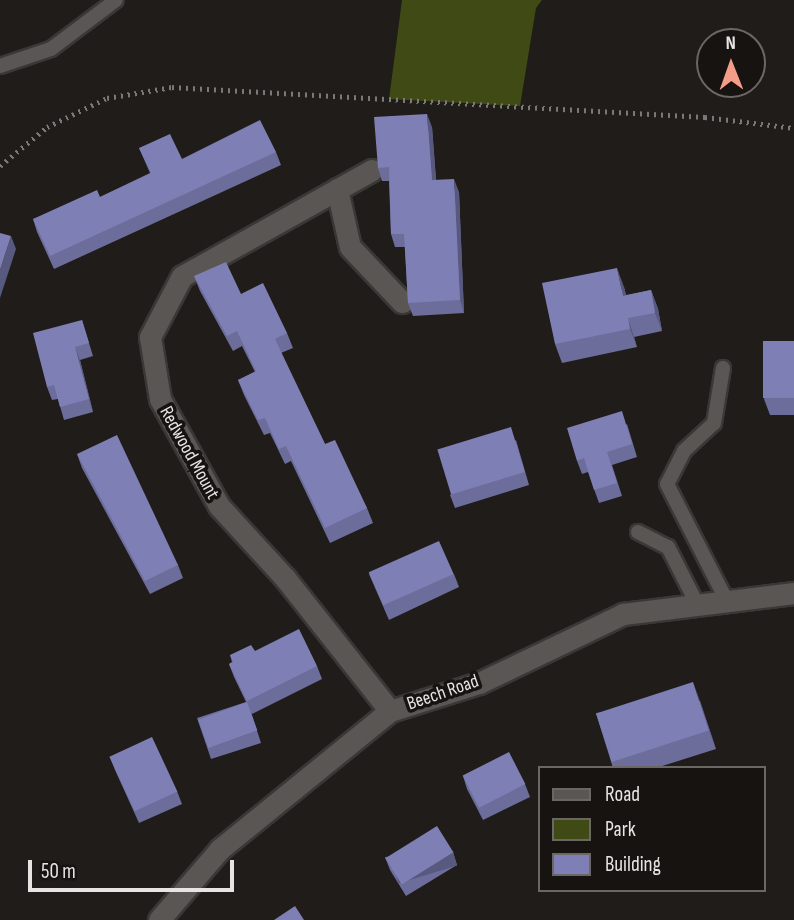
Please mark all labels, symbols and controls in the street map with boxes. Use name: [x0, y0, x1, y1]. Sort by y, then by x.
north arrow: [696, 28, 766, 98]
text: N: [725, 32, 736, 55]
street label: Redwood Mount: [154, 403, 224, 503]
street label: Beech Road: [404, 670, 482, 716]
legend: [538, 766, 766, 892]
text: Road: [605, 782, 640, 807]
text: Park: [605, 817, 636, 842]
scale bar: [32, 846, 238, 890]
text: Building: [605, 852, 661, 877]
text: 50 m: [41, 859, 76, 884]

